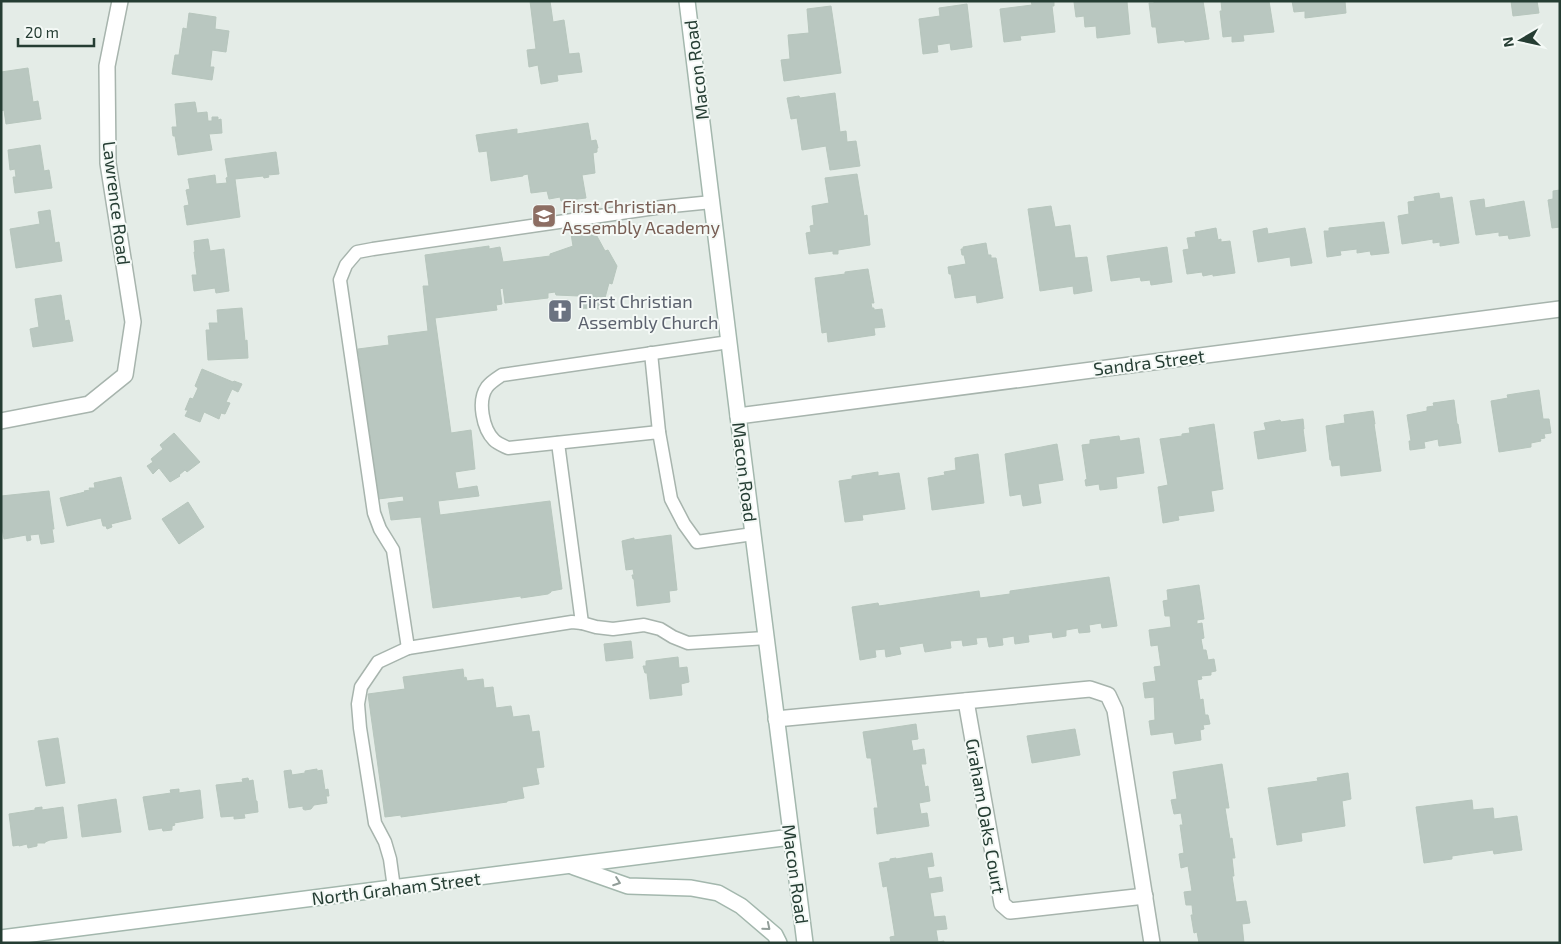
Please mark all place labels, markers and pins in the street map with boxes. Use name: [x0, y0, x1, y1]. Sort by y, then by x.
place label: First Christian Assembly Academy: [562, 195, 720, 238]
school or university icon: First Christian Assembly Academy: [531, 203, 557, 229]
place label: First Christian Assembly Church: [578, 290, 719, 333]
church icon: First Christian Assembly Church: [547, 298, 573, 324]

